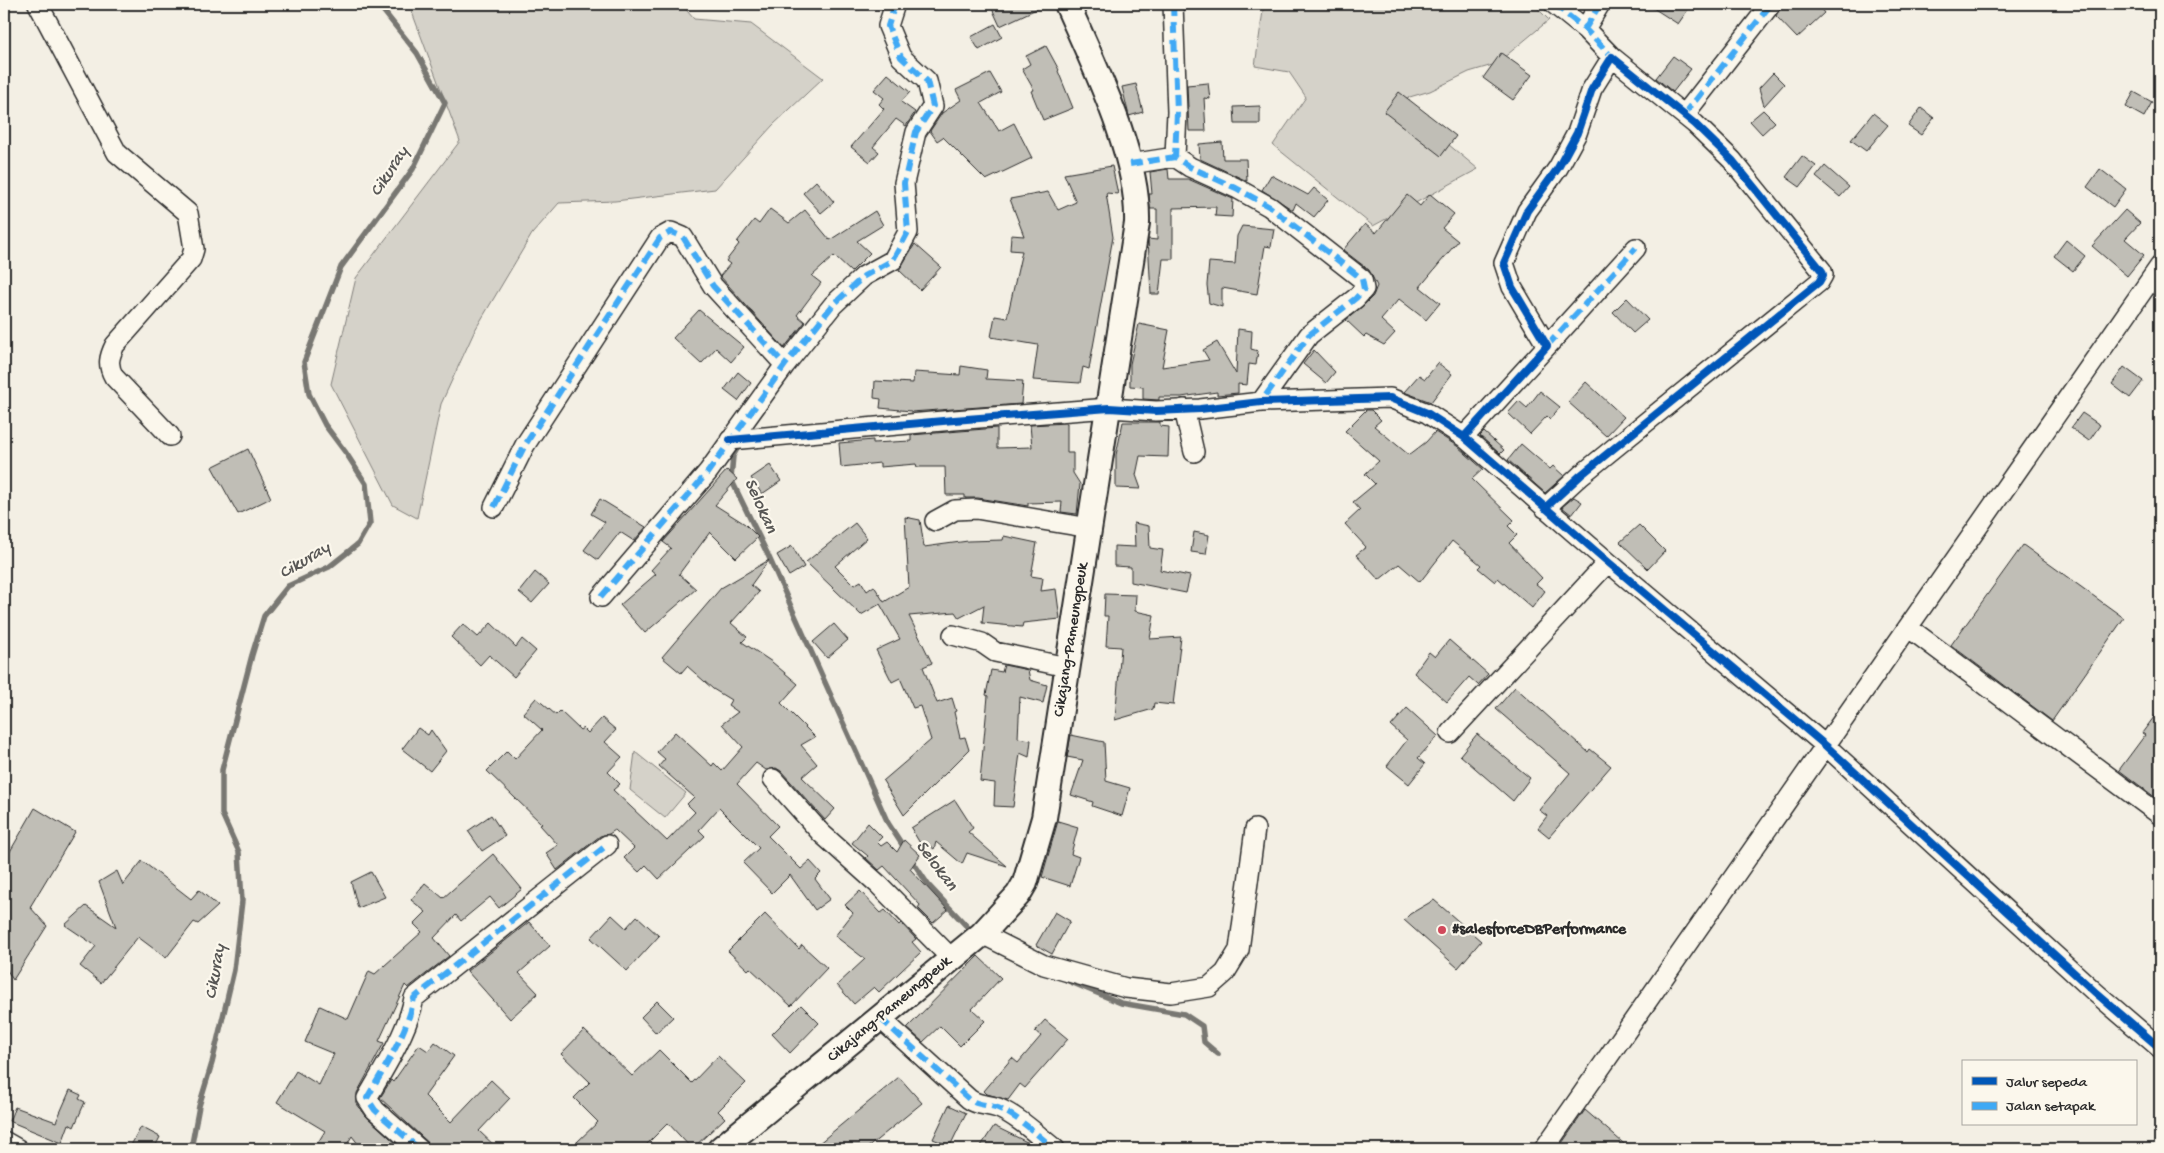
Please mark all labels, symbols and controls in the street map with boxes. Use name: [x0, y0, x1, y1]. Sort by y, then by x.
water label: Cikuray: [366, 142, 414, 201]
water label: Selokan: [739, 475, 781, 537]
water label: Cikuray: [276, 537, 335, 584]
street label: Cikajang-Pameungpeuk: [1050, 560, 1094, 718]
water label: Selokan: [910, 837, 962, 896]
place label: #salesforceDBPerformance: [1452, 920, 1627, 940]
marker: #salesforceDBPerformance: [1436, 924, 1448, 936]
water label: Cikuray: [201, 942, 231, 1001]
street label: Cikajang-Pameungpeuk: [824, 951, 957, 1067]
legend: [1962, 1060, 2136, 1126]
text: Jalur sepeda: [2006, 1074, 2088, 1092]
text: Jalan setapak: [2006, 1098, 2096, 1116]

